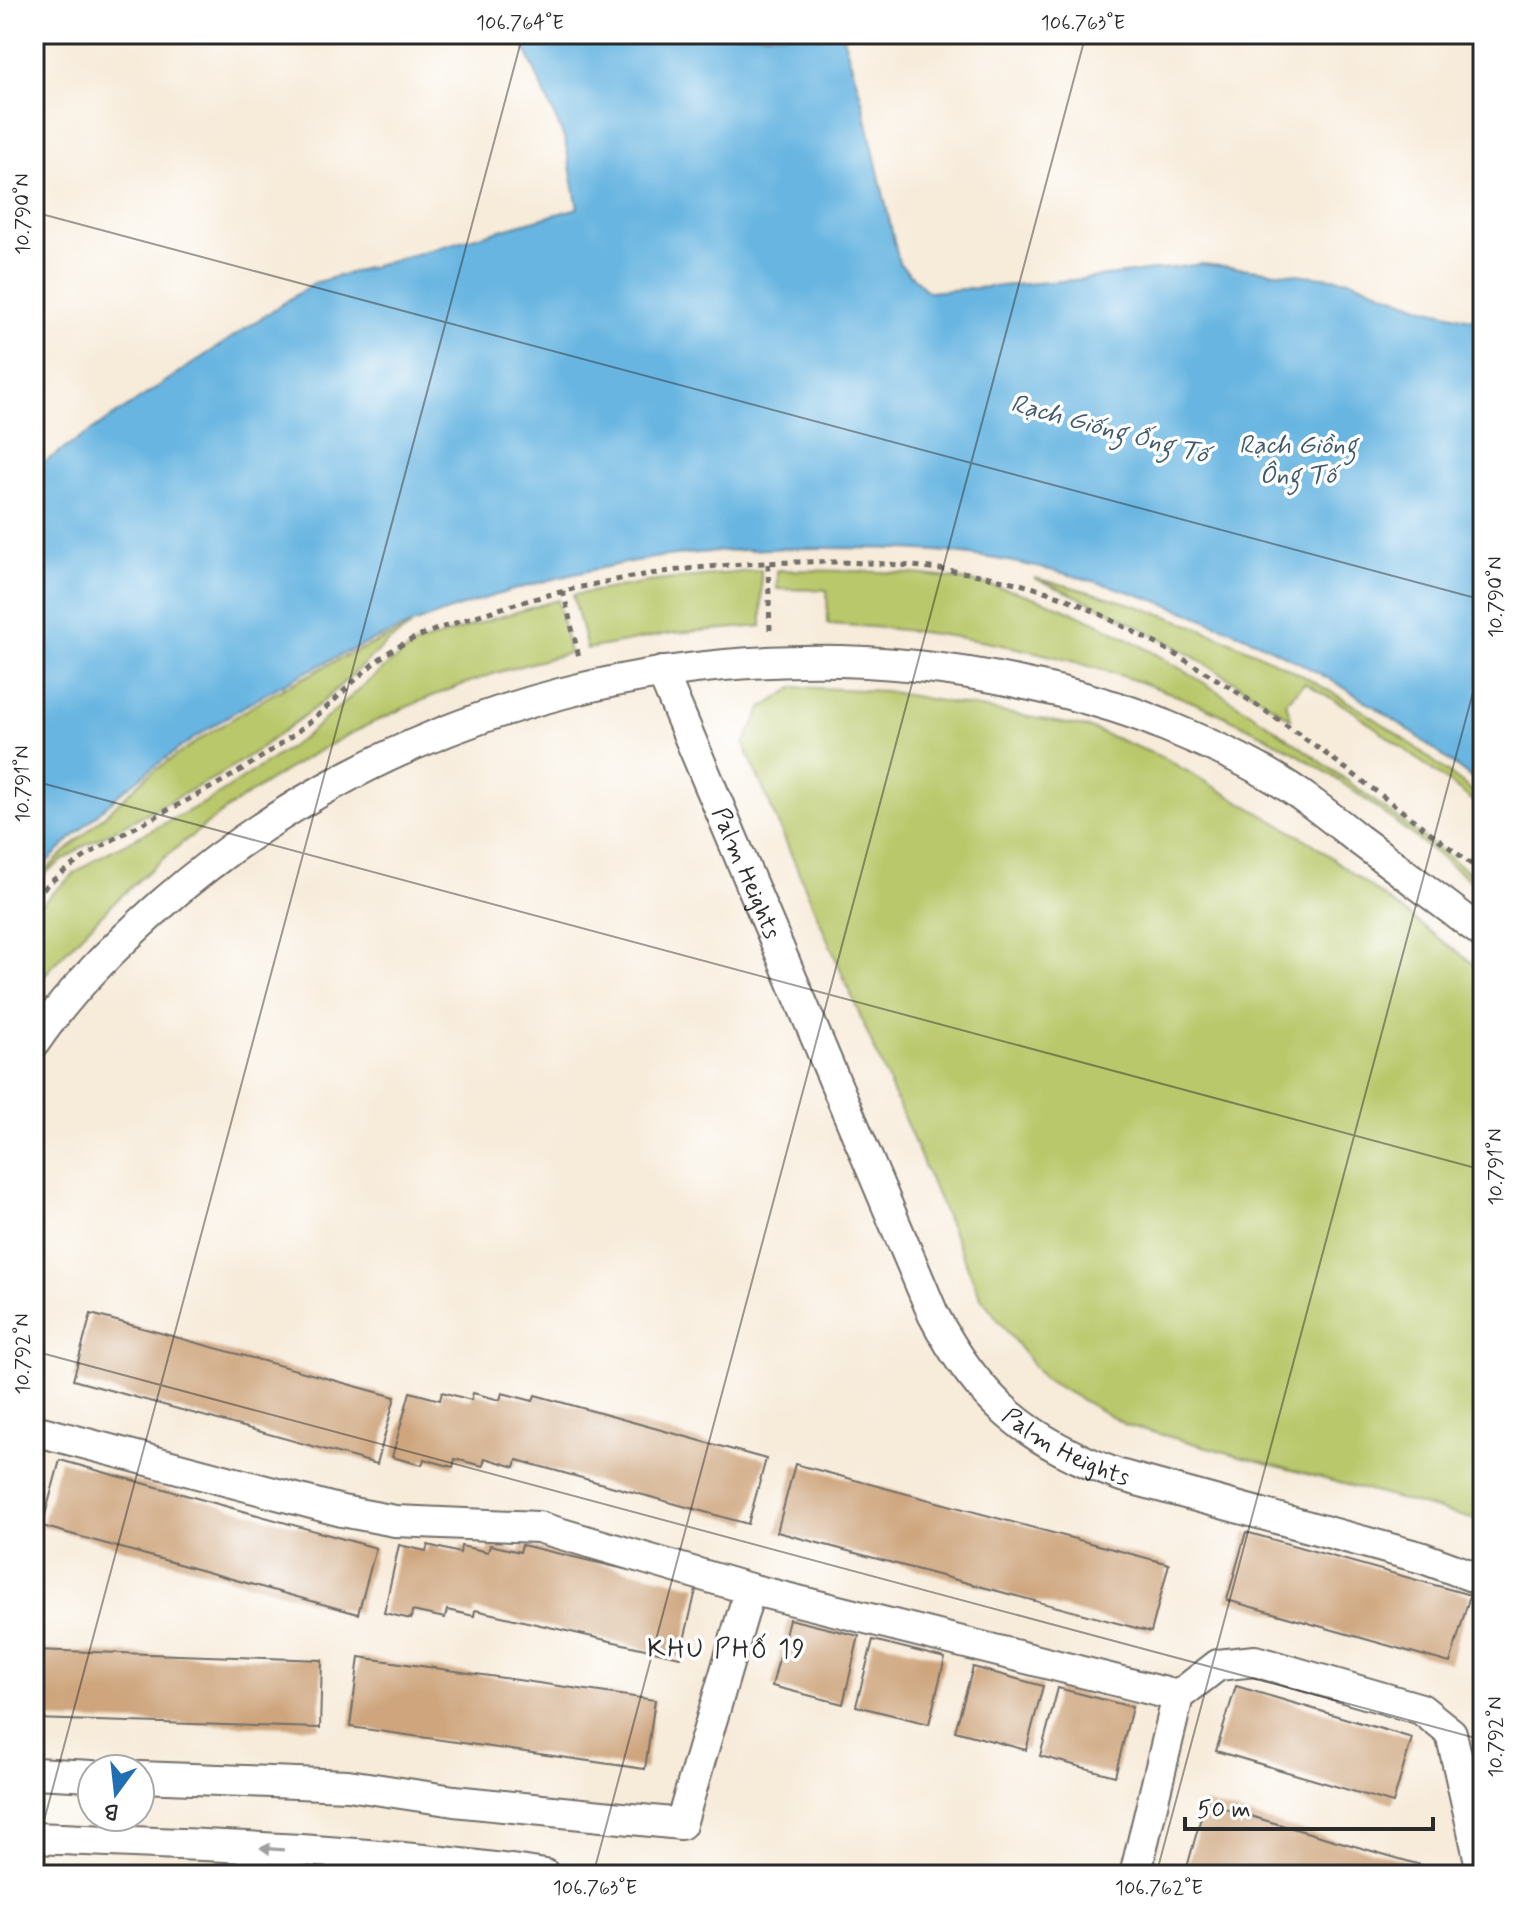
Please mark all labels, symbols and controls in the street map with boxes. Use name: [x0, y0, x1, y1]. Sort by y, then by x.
text: 106.764°E: [476, 10, 564, 37]
text: 106.763°E: [1041, 10, 1125, 37]
text: 10.790°N: [10, 173, 37, 255]
water label: Rạch Giống Ống Tố: [1006, 387, 1216, 477]
water label: Rạch Giồng Ông Tố: [1239, 429, 1360, 496]
text: 10.790°N: [1483, 556, 1510, 638]
text: 10.791°N: [10, 746, 37, 823]
street label: Palm Heights: [704, 803, 787, 944]
text: 10.791°N: [1483, 1129, 1510, 1206]
text: 10.792°N: [10, 1313, 37, 1395]
street label: Palm Heights: [995, 1401, 1133, 1494]
district label: KHU PHỐ 19: [647, 1633, 807, 1667]
text: 10.792°N: [1483, 1696, 1510, 1778]
north arrow: [76, 1753, 156, 1833]
scale bar: [1185, 1781, 1433, 1831]
text: B: [101, 1795, 122, 1826]
text: 50 m: [1197, 1795, 1251, 1826]
one-way arrow: [259, 1842, 284, 1855]
text: 106.763°E: [553, 1875, 637, 1902]
text: 106.762°E: [1115, 1875, 1203, 1902]

